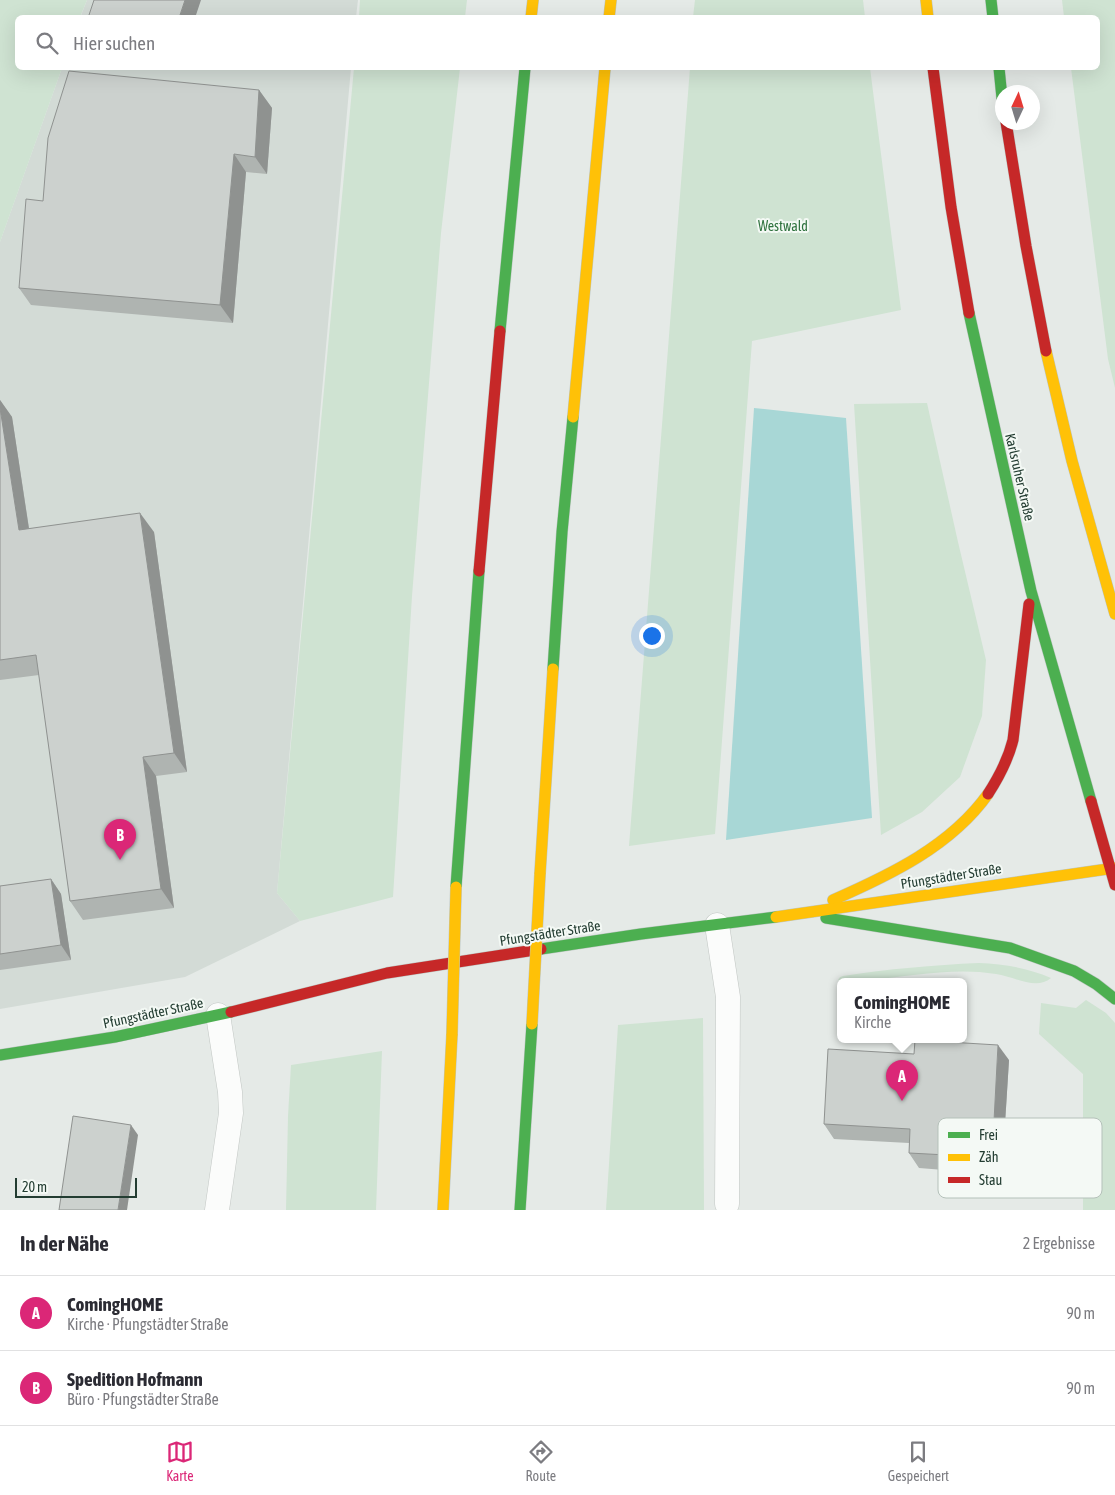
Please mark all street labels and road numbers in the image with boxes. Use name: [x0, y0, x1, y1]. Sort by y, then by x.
street label: Karlsruher Straße: [1002, 432, 1038, 522]
street label: Pfungstädter Straße: [899, 860, 1003, 892]
street label: Pfungstädter Straße: [498, 917, 602, 949]
street label: Pfungstädter Straße: [101, 995, 205, 1031]

